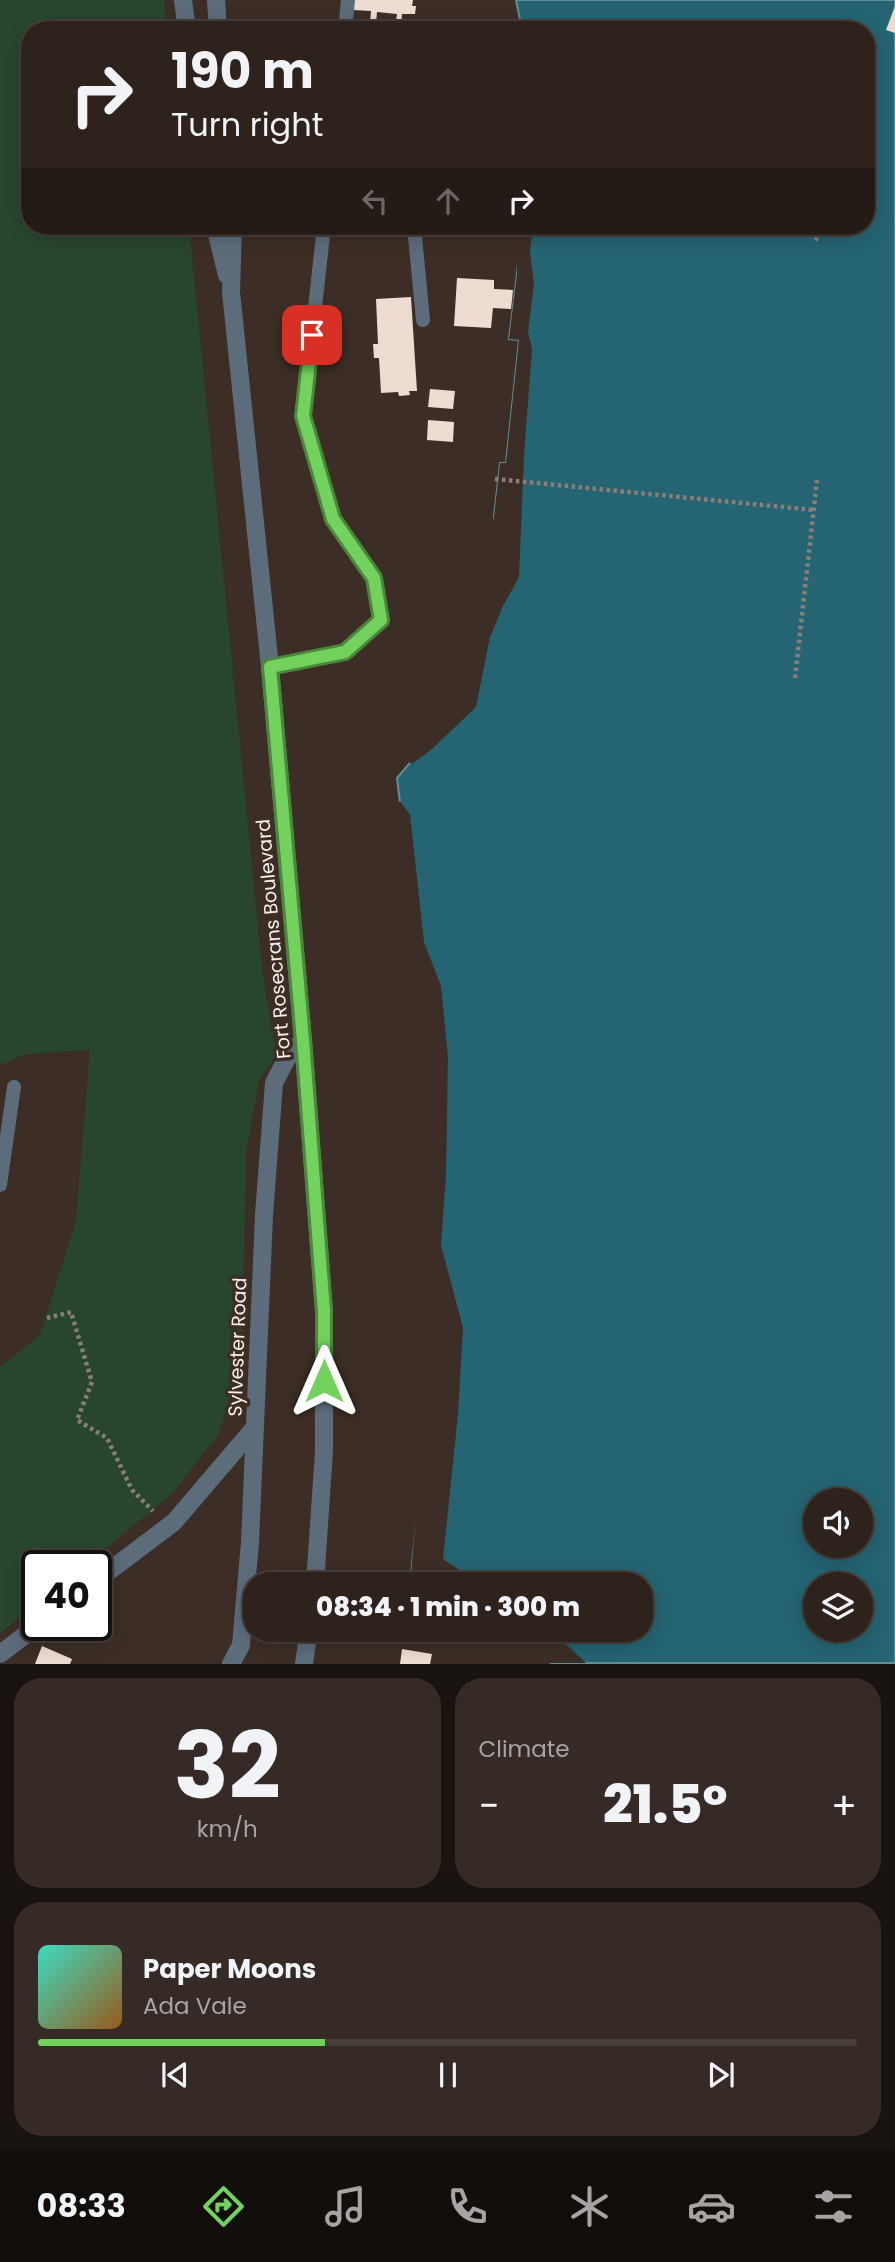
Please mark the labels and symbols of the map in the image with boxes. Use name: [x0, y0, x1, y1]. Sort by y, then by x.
pin: [282, 305, 342, 365]
street label: Fort Rosecrans Boulevard: [250, 818, 297, 1060]
street label: Sylvester Road: [222, 1277, 253, 1417]
position arrow: [287, 1344, 361, 1418]
speed limit sign: 40: [21, 1550, 112, 1641]

